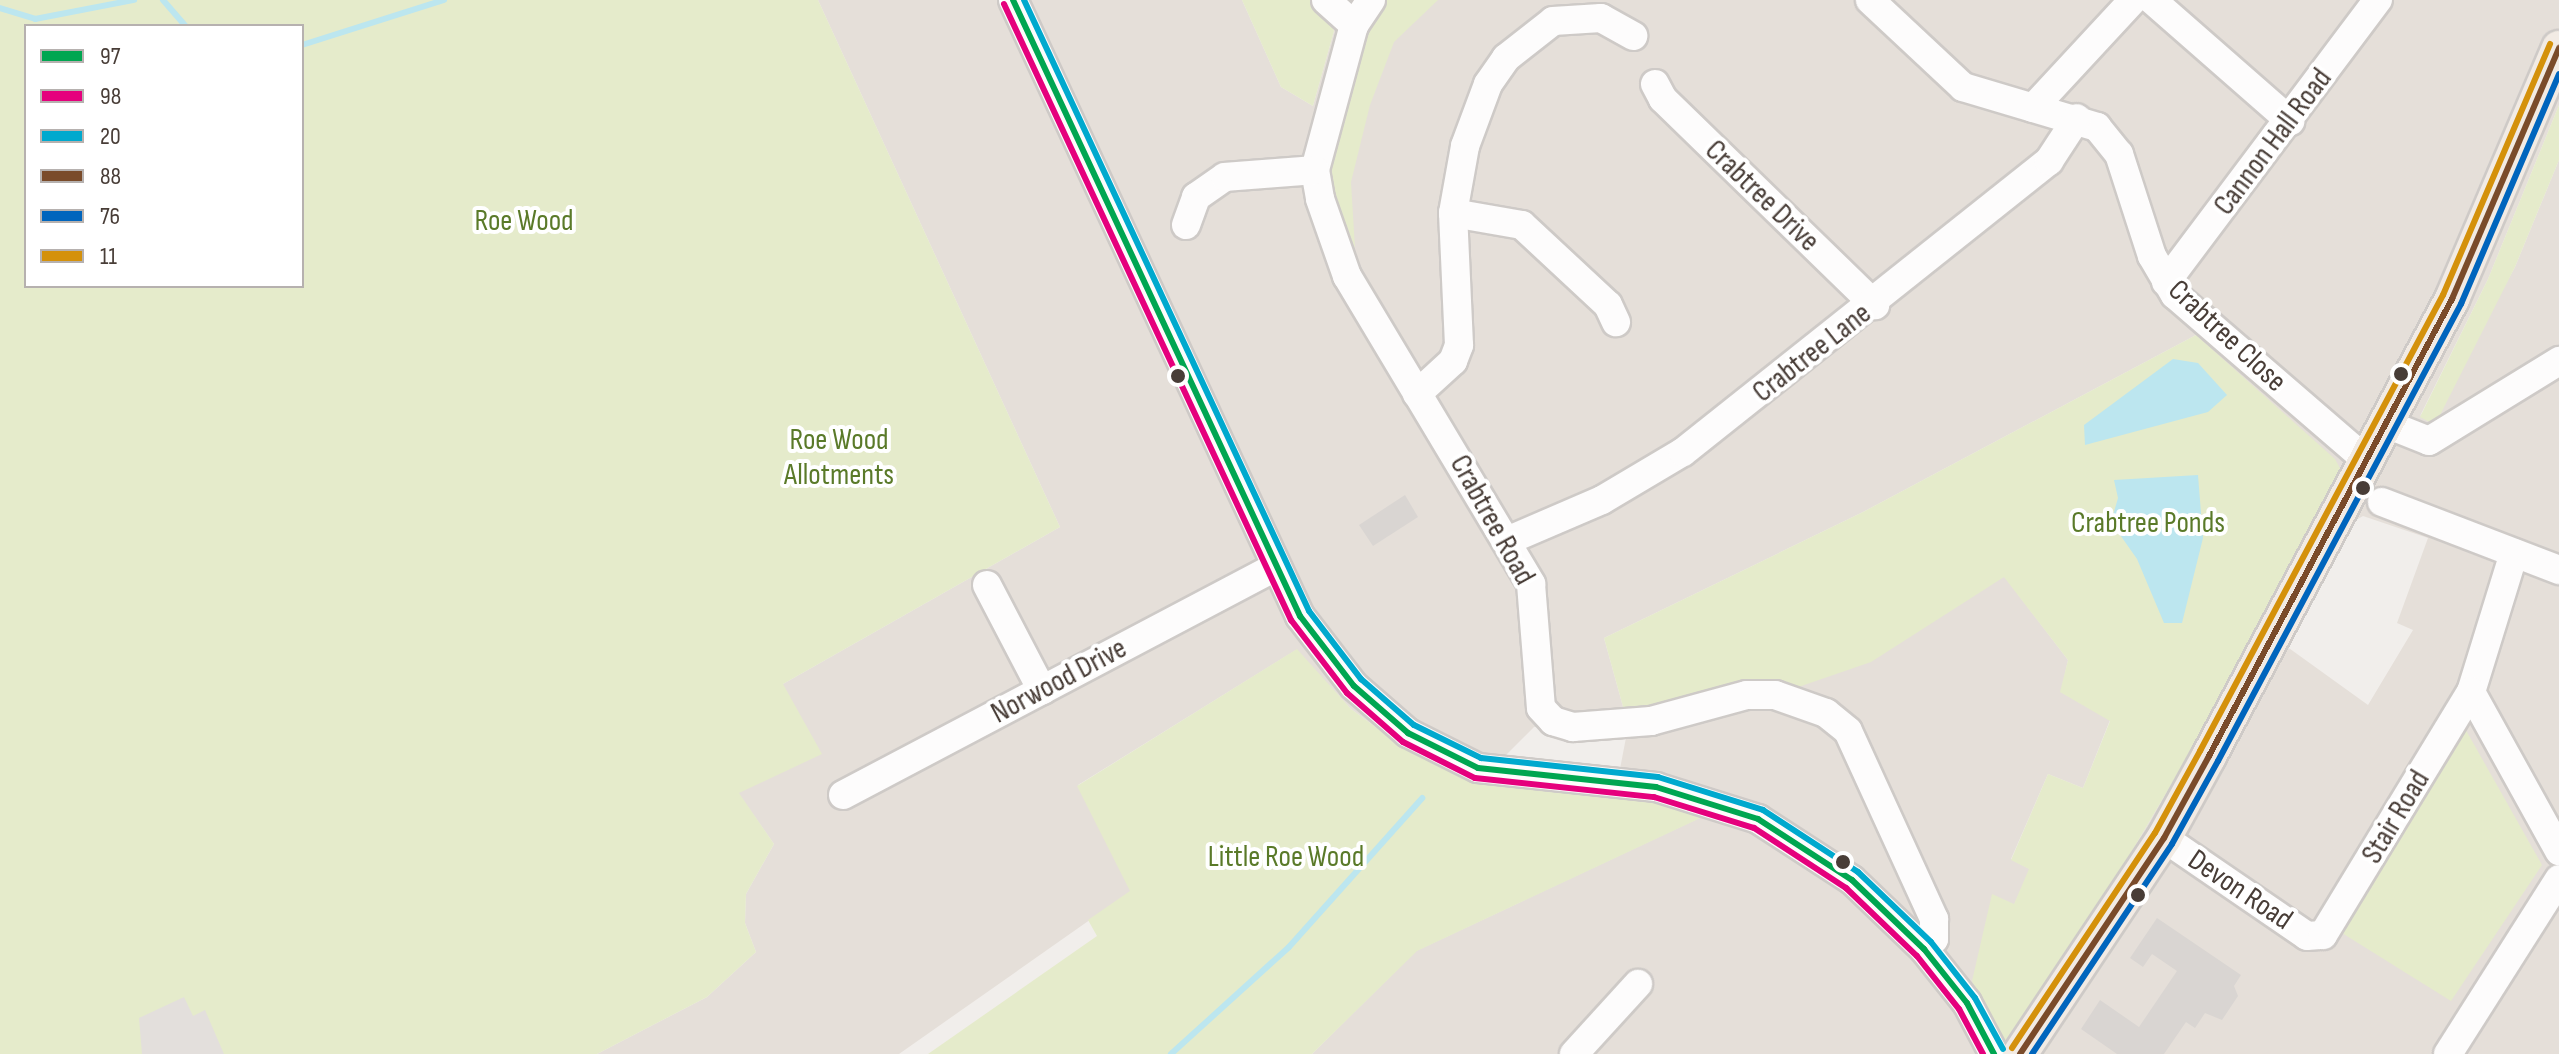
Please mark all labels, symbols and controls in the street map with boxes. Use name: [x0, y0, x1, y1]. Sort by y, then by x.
legend: [24, 24, 304, 288]
text: 97: [100, 42, 120, 71]
street label: Cannon Hall Road: [2206, 62, 2340, 222]
text: 98: [100, 82, 121, 111]
text: 20: [100, 122, 121, 151]
street label: Crabtree Drive: [1697, 133, 1827, 259]
text: 88: [100, 162, 121, 191]
text: 76: [100, 202, 120, 231]
park label: Roe Wood: [474, 203, 574, 239]
text: 11: [100, 242, 117, 271]
street label: Crabtree Close: [2161, 272, 2293, 400]
street label: Crabtree Lane: [1746, 296, 1878, 410]
unlabelled marker: [2393, 366, 2409, 382]
unlabelled marker: [1170, 368, 1186, 384]
park label: Roe Wood Allotments: [784, 422, 894, 492]
street label: Crabtree Road: [1442, 449, 1542, 591]
unlabelled marker: [2355, 480, 2371, 496]
park label: Crabtree Ponds: [2071, 505, 2225, 541]
street label: Norwood Drive: [985, 630, 1133, 732]
street label: Stair Road: [2354, 764, 2438, 870]
park label: Little Roe Wood: [1208, 839, 1364, 875]
street label: Devon Road: [2181, 842, 2299, 938]
unlabelled marker: [1835, 854, 1851, 870]
unlabelled marker: [2130, 887, 2146, 903]

